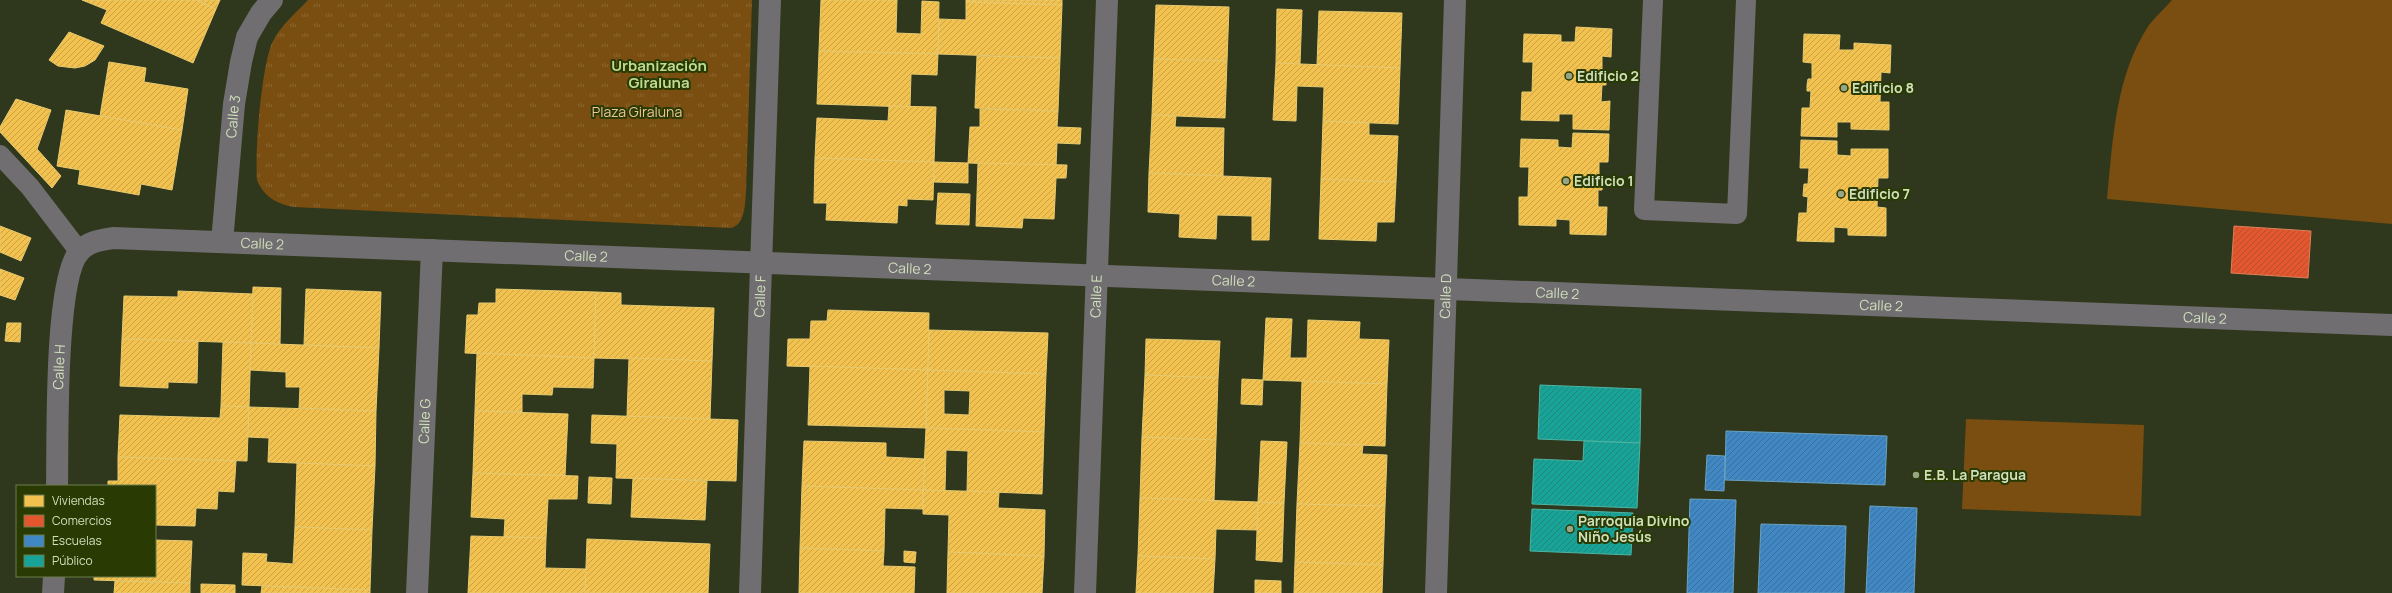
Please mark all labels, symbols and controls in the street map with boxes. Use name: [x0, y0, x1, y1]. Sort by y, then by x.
district label: Urbanización Giraluna: [611, 55, 707, 93]
place label: Edificio 2: [1577, 66, 1639, 85]
marker: Edificio 2: [1564, 71, 1574, 81]
place label: Edificio 8: [1852, 78, 1914, 97]
marker: Edificio 8: [1839, 83, 1849, 93]
street label: Calle 3: [221, 93, 244, 139]
park label: Plaza Giraluna: [592, 102, 682, 121]
place label: Edificio 1: [1574, 171, 1634, 190]
marker: Edificio 1: [1561, 176, 1571, 186]
place label: Edificio 7: [1849, 184, 1910, 203]
marker: Edificio 7: [1836, 189, 1846, 199]
street label: Calle 2: [240, 233, 284, 254]
street label: Calle 2: [564, 245, 608, 266]
street label: Calle 2: [888, 258, 932, 278]
street label: Calle 2: [1212, 270, 1256, 291]
street label: Calle D: [1435, 273, 1455, 319]
street label: Calle E: [1085, 274, 1106, 318]
street label: Calle F: [749, 275, 770, 318]
street label: Calle 2: [1535, 282, 1579, 303]
street label: Calle 2: [1859, 295, 1903, 315]
street label: Calle 2: [2183, 307, 2227, 328]
street label: Calle H: [48, 344, 69, 390]
street label: Calle G: [414, 398, 435, 444]
place label: E.B. La Paragua: [1924, 465, 2026, 484]
marker: E.B. La Paragua: [1911, 470, 1921, 480]
legend: [16, 485, 156, 577]
text: Viviendas: [52, 492, 105, 509]
place label: Parroquia Divino Niño Jesús: [1578, 511, 1690, 546]
text: Comercios: [52, 512, 112, 529]
marker: Parroquia Divino Niño Jesús: [1565, 524, 1575, 534]
text: Escuelas: [52, 532, 102, 549]
text: Público: [52, 552, 93, 569]

